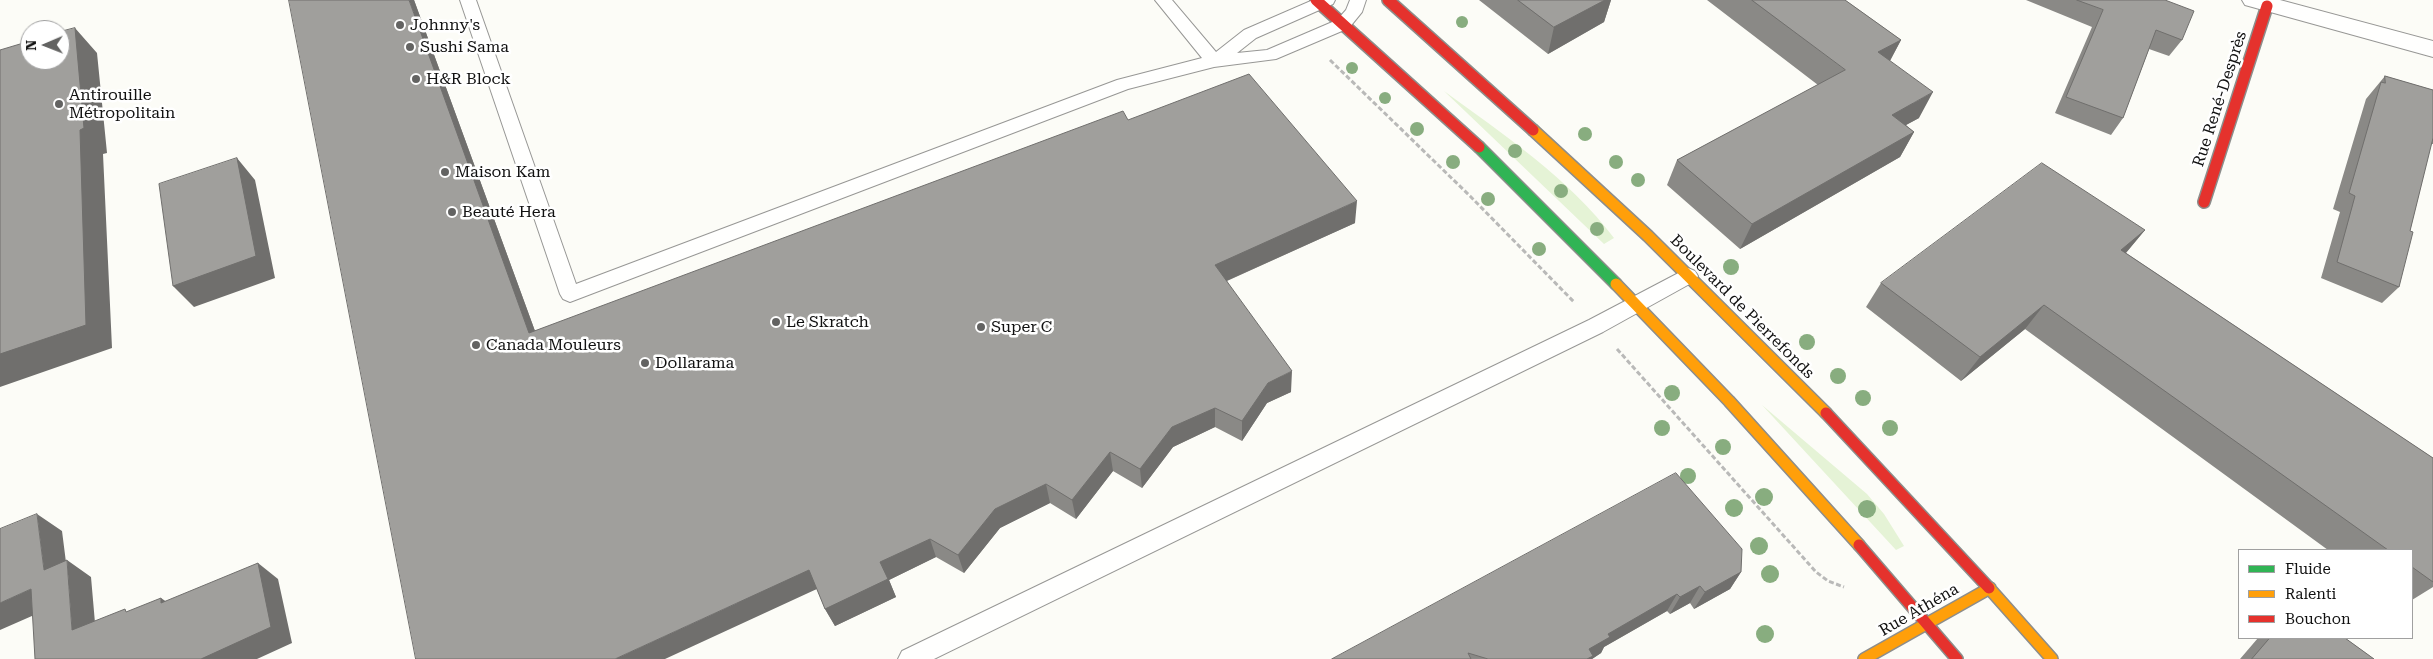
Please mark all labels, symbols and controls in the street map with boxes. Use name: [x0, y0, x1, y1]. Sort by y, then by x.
place label: Johnny's: [410, 15, 480, 35]
marker: Johnny's: [394, 19, 406, 31]
north arrow: [20, 20, 70, 70]
street label: Rue René-Desprès: [2189, 29, 2251, 169]
place label: Sushi Sama: [420, 37, 509, 57]
text: N: [23, 40, 39, 51]
marker: Sushi Sama: [404, 41, 416, 53]
place label: H&R Block: [426, 69, 511, 89]
marker: H&R Block: [410, 73, 422, 85]
place label: Antirouille Métropolitain: [69, 85, 175, 123]
marker: Antirouille Métropolitain: [53, 98, 65, 110]
place label: Maison Kam: [455, 162, 550, 182]
marker: Maison Kam: [439, 166, 451, 178]
place label: Beauté Hera: [462, 202, 556, 222]
marker: Beauté Hera: [446, 206, 458, 218]
street label: Boulevard de Pierrefonds: [1666, 231, 1818, 383]
place label: Le Skratch: [786, 312, 869, 332]
marker: Le Skratch: [770, 316, 782, 328]
place label: Super C: [991, 317, 1052, 337]
marker: Super C: [975, 321, 987, 333]
place label: Canada Mouleurs: [486, 335, 621, 355]
marker: Canada Mouleurs: [470, 339, 482, 351]
place label: Dollarama: [655, 353, 734, 373]
marker: Dollarama: [639, 357, 651, 369]
legend: [2238, 549, 2413, 639]
text: Fluide: [2285, 560, 2331, 578]
street label: Rue Athéna: [1876, 580, 1962, 640]
text: Ralenti: [2285, 585, 2336, 603]
text: Bouchon: [2285, 610, 2351, 628]

